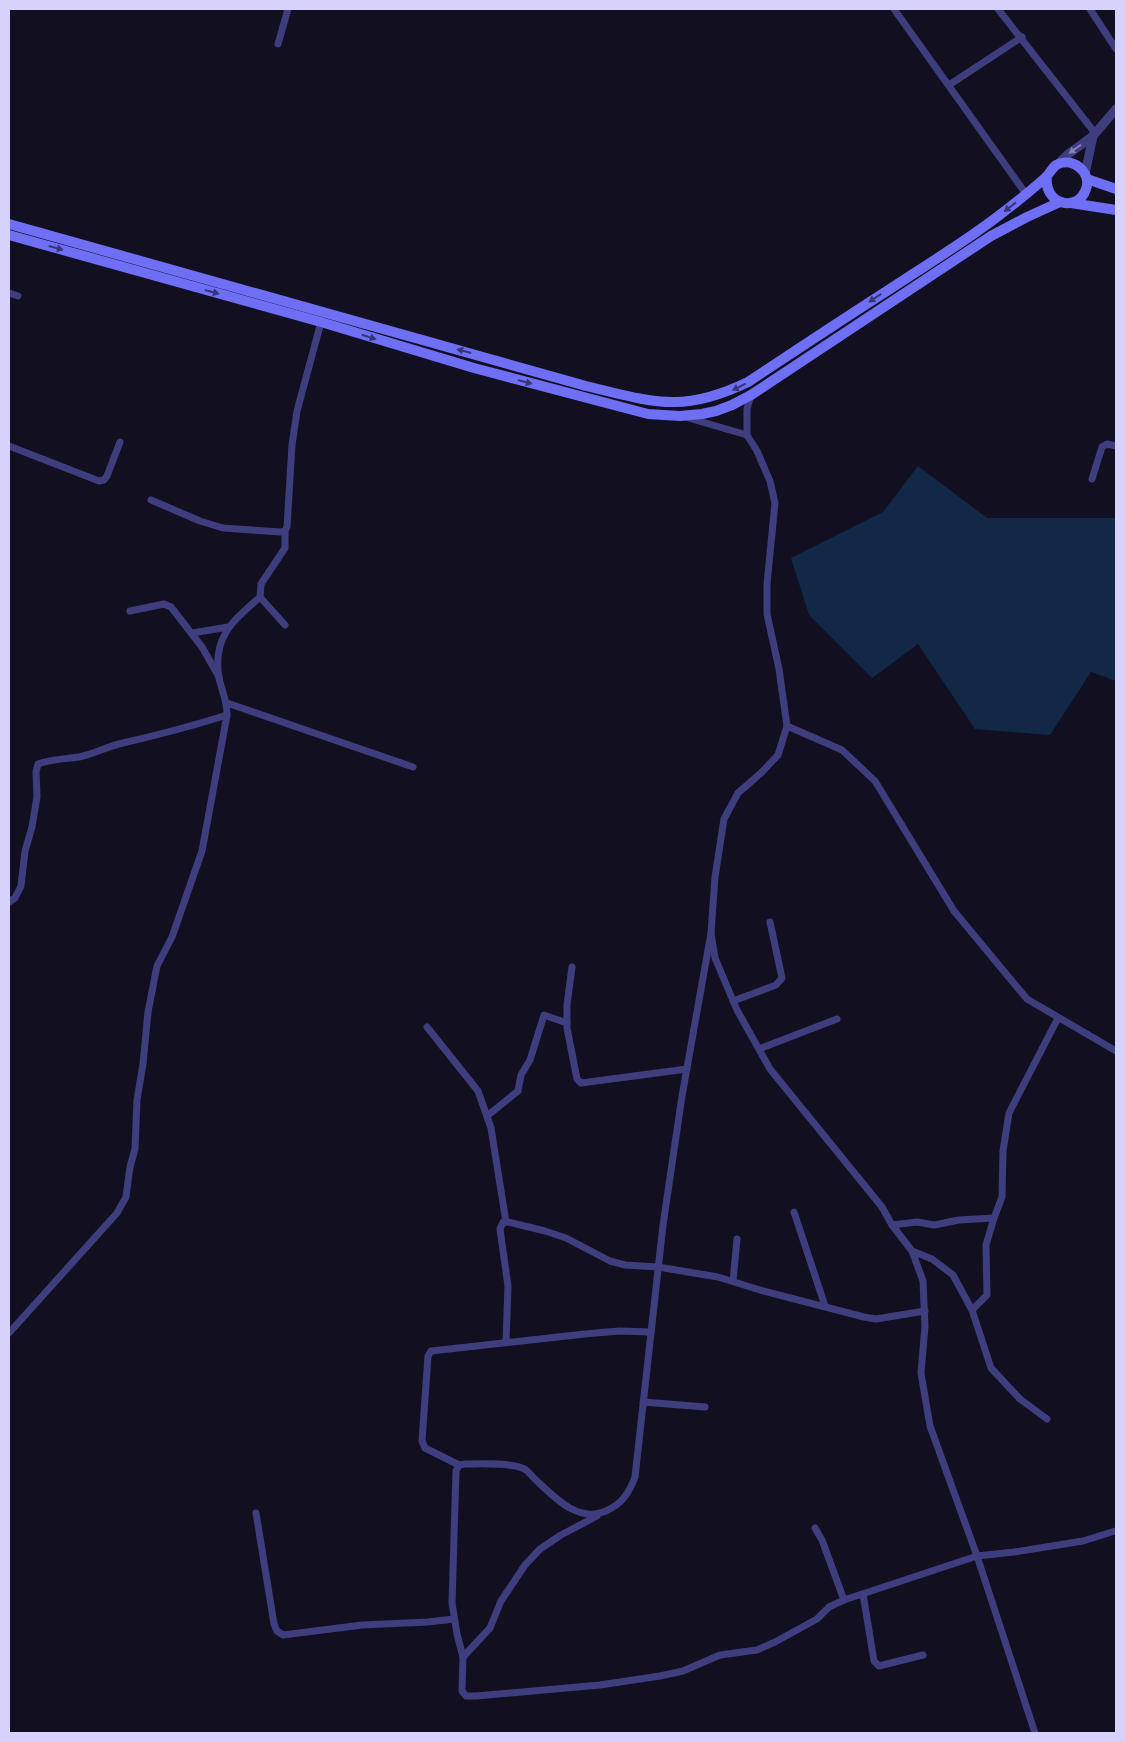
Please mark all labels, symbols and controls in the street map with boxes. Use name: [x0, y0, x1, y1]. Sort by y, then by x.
one-way arrow: [1069, 144, 1082, 155]
one-way arrow: [1003, 202, 1017, 212]
one-way arrow: [48, 244, 63, 252]
one-way arrow: [205, 289, 220, 297]
one-way arrow: [869, 293, 882, 303]
one-way arrow: [361, 333, 376, 341]
one-way arrow: [456, 347, 471, 355]
one-way arrow: [517, 378, 532, 386]
one-way arrow: [732, 383, 746, 391]

